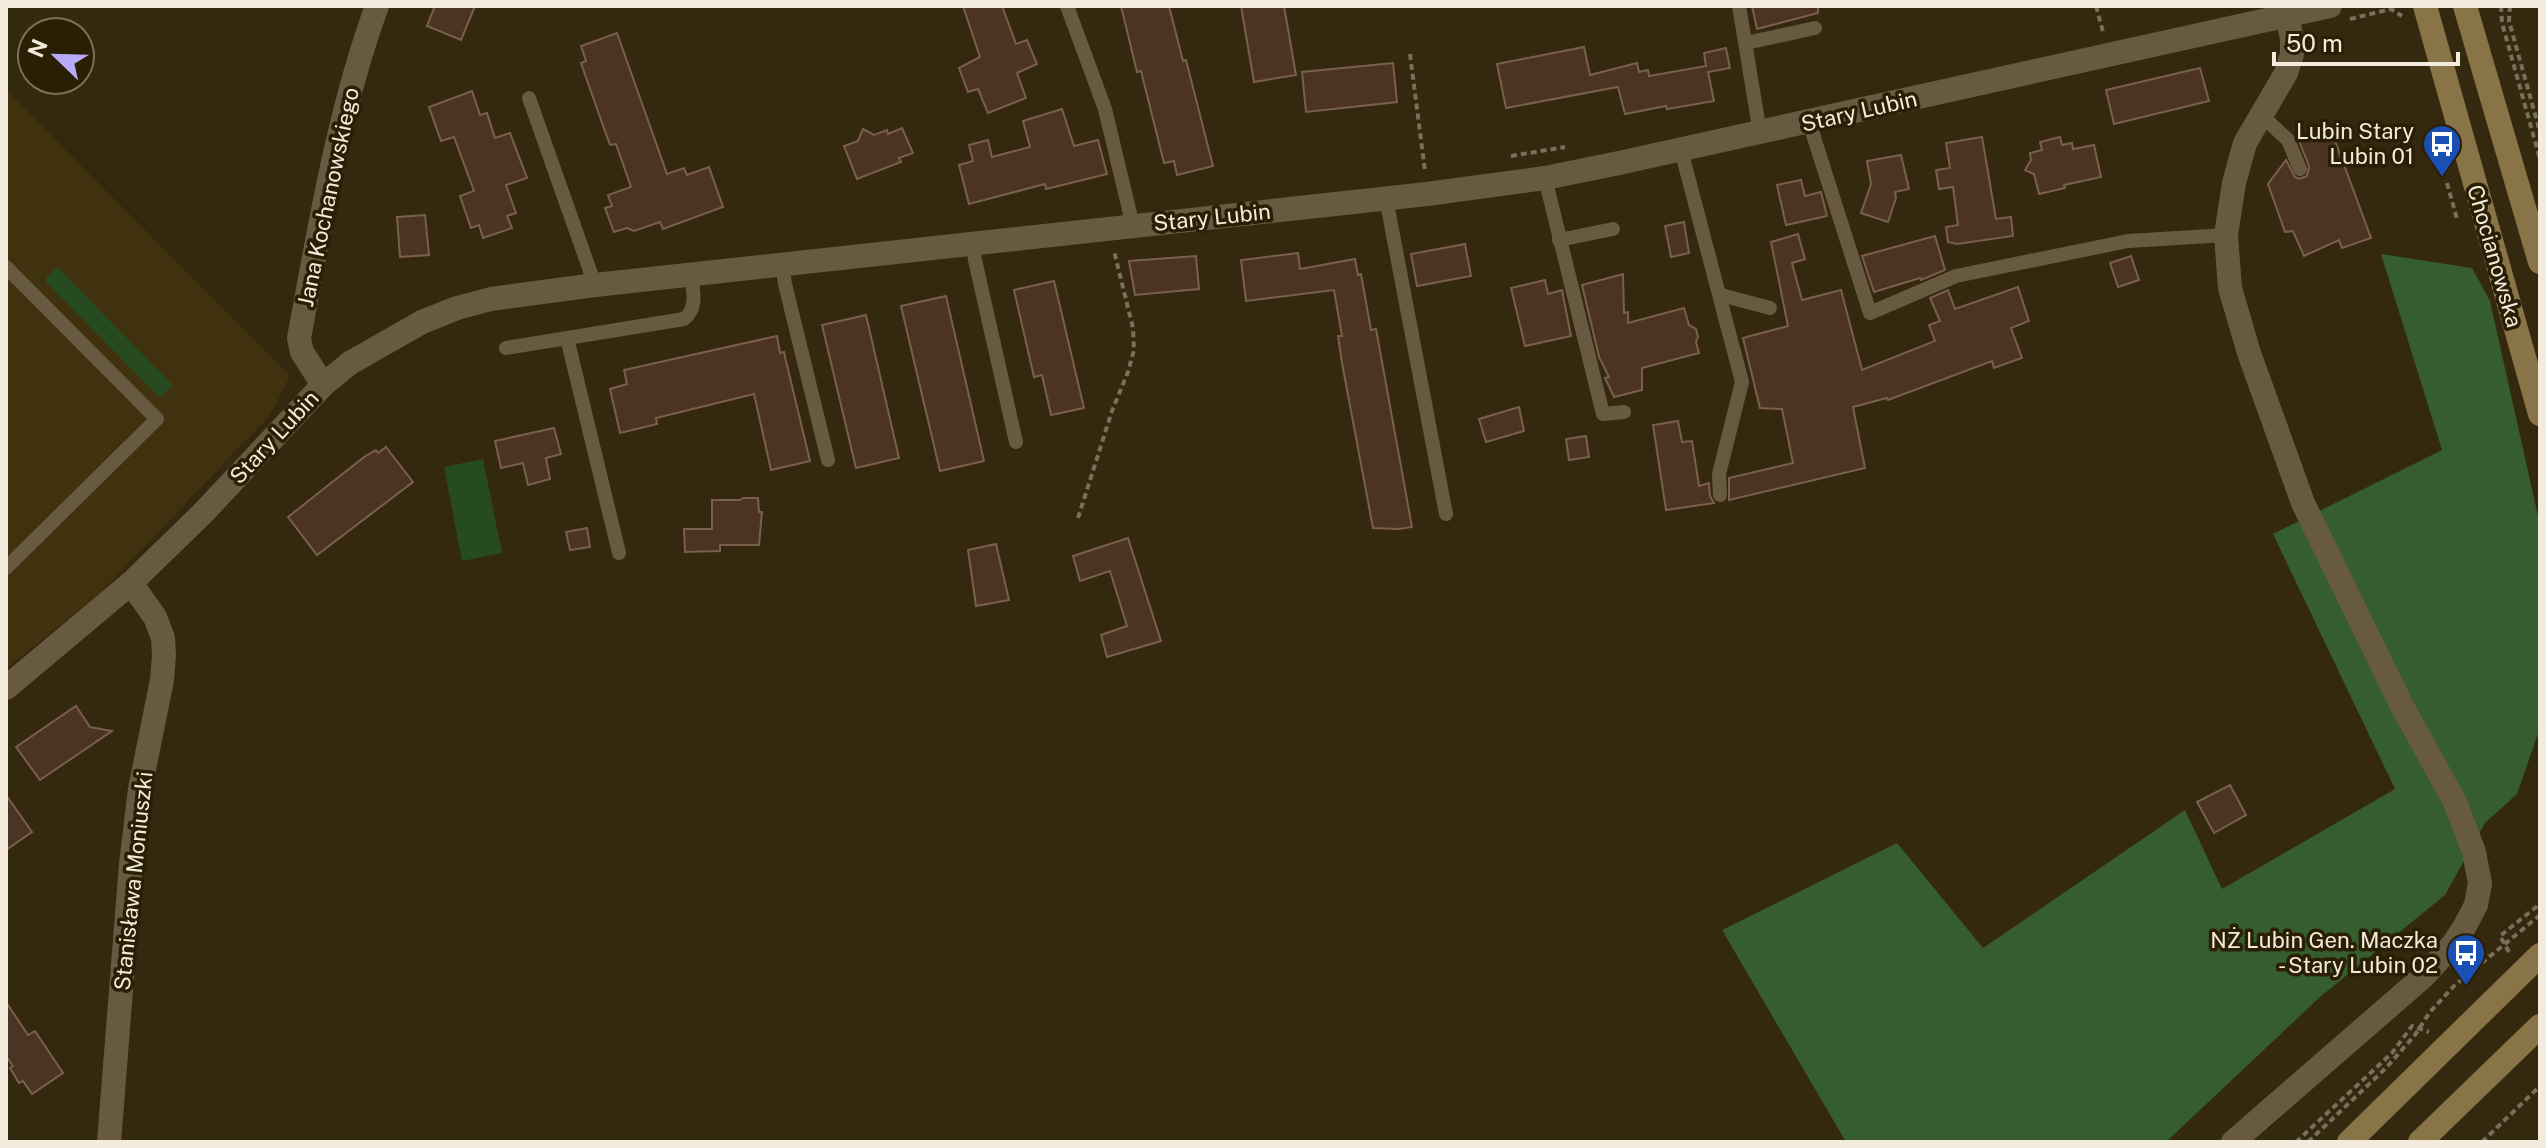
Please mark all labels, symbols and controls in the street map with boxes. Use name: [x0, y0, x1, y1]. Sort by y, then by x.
north arrow: [16, 16, 96, 96]
scale bar: [2274, 16, 2458, 66]
text: 50 m: [2286, 29, 2343, 57]
text: N: [22, 35, 53, 61]
street label: Jana Kochanowskiego: [292, 85, 364, 309]
street label: Stary Lubin: [1799, 85, 1919, 137]
place label: Lubin Stary Lubin 01: [2296, 118, 2414, 169]
bus stop icon: Lubin Stary Lubin 01: [2421, 123, 2463, 178]
street label: Chocianowska: [2462, 182, 2528, 330]
street label: Stary Lubin: [1152, 198, 1272, 236]
street label: Stary Lubin: [224, 385, 324, 489]
street label: Stanisława Moniuszki: [109, 770, 157, 992]
place label: NŻ Lubin Gen. Maczka - Stary Lubin 02: [2210, 926, 2438, 978]
bus stop icon: NŻ Lubin Gen. Maczka - Stary Lubin 02: [2445, 932, 2487, 987]

